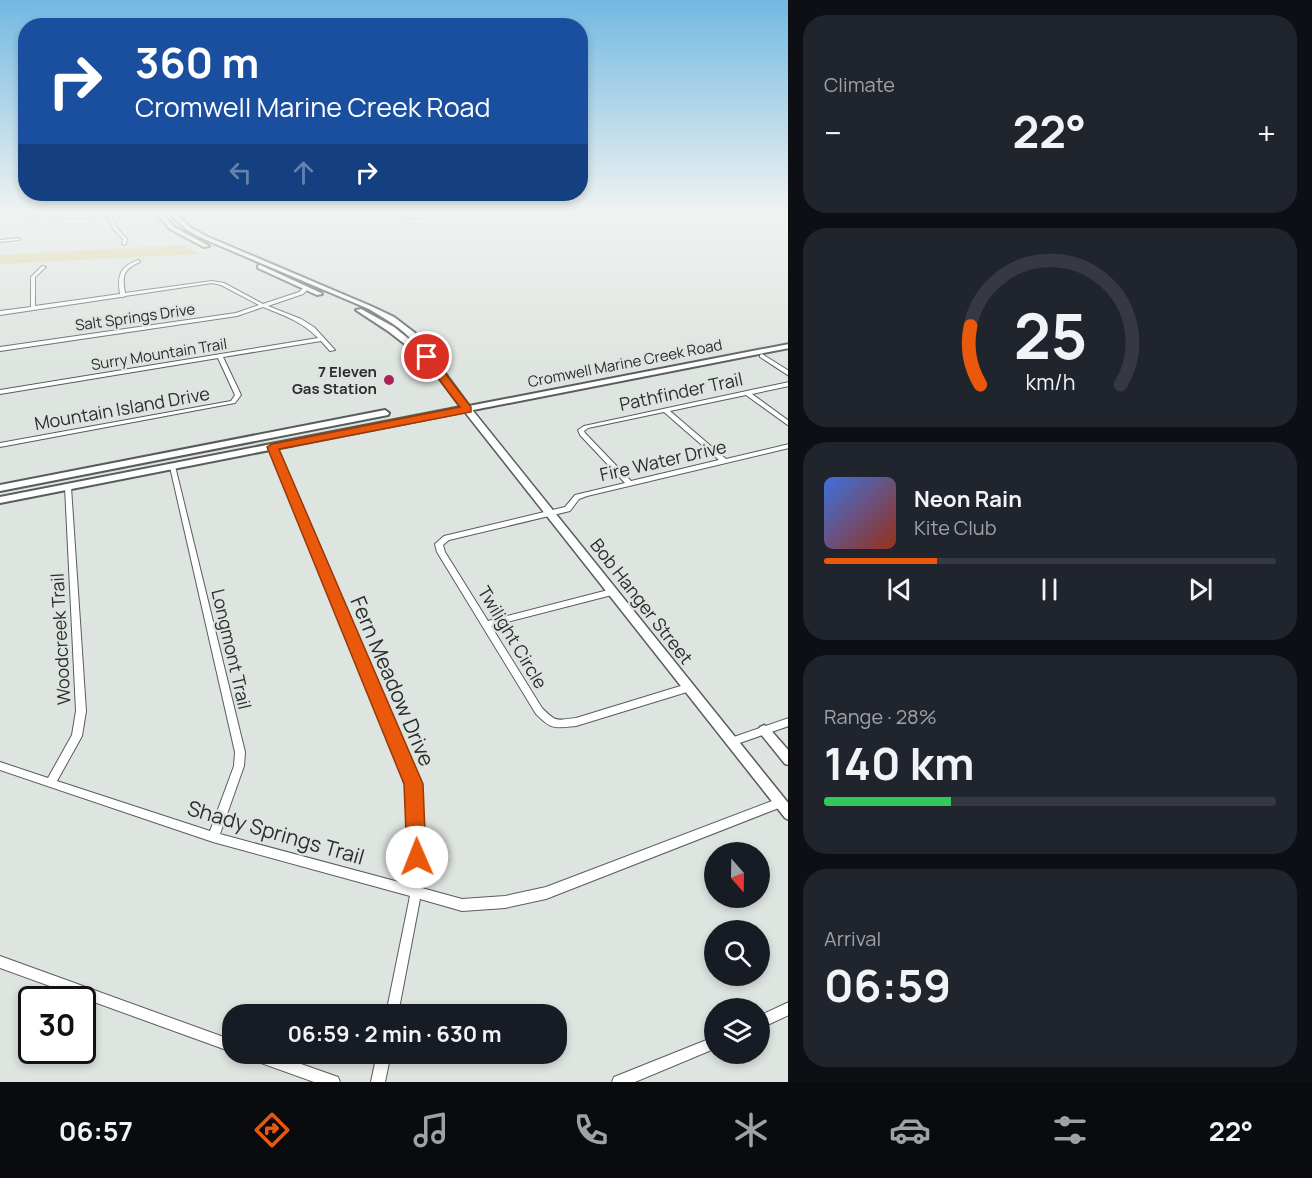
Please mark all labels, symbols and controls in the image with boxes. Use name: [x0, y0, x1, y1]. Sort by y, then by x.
text: 360 m: [135, 33, 259, 91]
icon: right: [36, 42, 114, 120]
text: Climate: [824, 71, 895, 98]
text: Cromwell Marine Creek Road: [135, 88, 491, 125]
text: 22°: [1012, 100, 1086, 162]
text: −: [824, 110, 842, 155]
text: +: [1257, 110, 1276, 155]
icon: left: [224, 156, 257, 189]
icon: ahead: [287, 156, 320, 189]
icon: right: [350, 156, 383, 189]
text: 25: [1013, 292, 1087, 378]
street label: Salt Springs Drive: [74, 298, 197, 336]
pin: [401, 331, 452, 382]
street label: Surry Mountain Trail: [89, 333, 229, 375]
street label: Cromwell Marine Creek Road: [526, 334, 724, 392]
icon: arrive: [410, 340, 443, 373]
place label: 7 Eleven Gas Station: [292, 361, 377, 399]
street label: Pathfinder Trail: [617, 366, 745, 416]
text: km/h: [1025, 367, 1075, 396]
marker: 7 Eleven Gas Station: [382, 373, 396, 387]
street label: Mountain Island Drive: [32, 381, 212, 435]
street label: Fire Water Drive: [597, 434, 729, 486]
text: Neon Rain: [914, 484, 1022, 514]
text: Kite Club: [914, 514, 997, 541]
street label: Bob Hanger Street: [585, 533, 699, 669]
street label: Woodcreek Trail: [45, 572, 75, 706]
icon: previous: [883, 573, 916, 606]
icon: pause: [1033, 573, 1066, 606]
icon: next: [1184, 573, 1217, 606]
street label: Twilight Circle: [473, 581, 553, 693]
street label: Longmont Trail: [206, 586, 258, 712]
street label: Fern Meadow Drive: [345, 592, 441, 770]
text: Range · 28%: [824, 703, 937, 730]
text: 140 km: [824, 732, 974, 794]
street label: Shady Springs Trail: [184, 793, 368, 871]
position arrow: [385, 825, 449, 889]
north arrow: [704, 842, 770, 908]
map controls: [704, 842, 770, 1064]
button: search: [704, 920, 770, 986]
text: Arrival: [824, 925, 881, 952]
text: 06:59: [824, 954, 951, 1016]
speed limit sign: 30: [18, 986, 96, 1064]
button: layers: [704, 998, 770, 1064]
text: 06:59 · 2 min · 630 m: [288, 1019, 501, 1049]
icon: directions: [251, 1109, 293, 1151]
icon: music: [410, 1109, 452, 1151]
icon: phone: [570, 1109, 612, 1151]
icon: climate: [730, 1109, 772, 1151]
icon: car: [889, 1109, 931, 1151]
icon: filters: [1049, 1109, 1091, 1151]
text: 06:57: [59, 1112, 133, 1149]
text: 22°: [1209, 1112, 1253, 1149]

